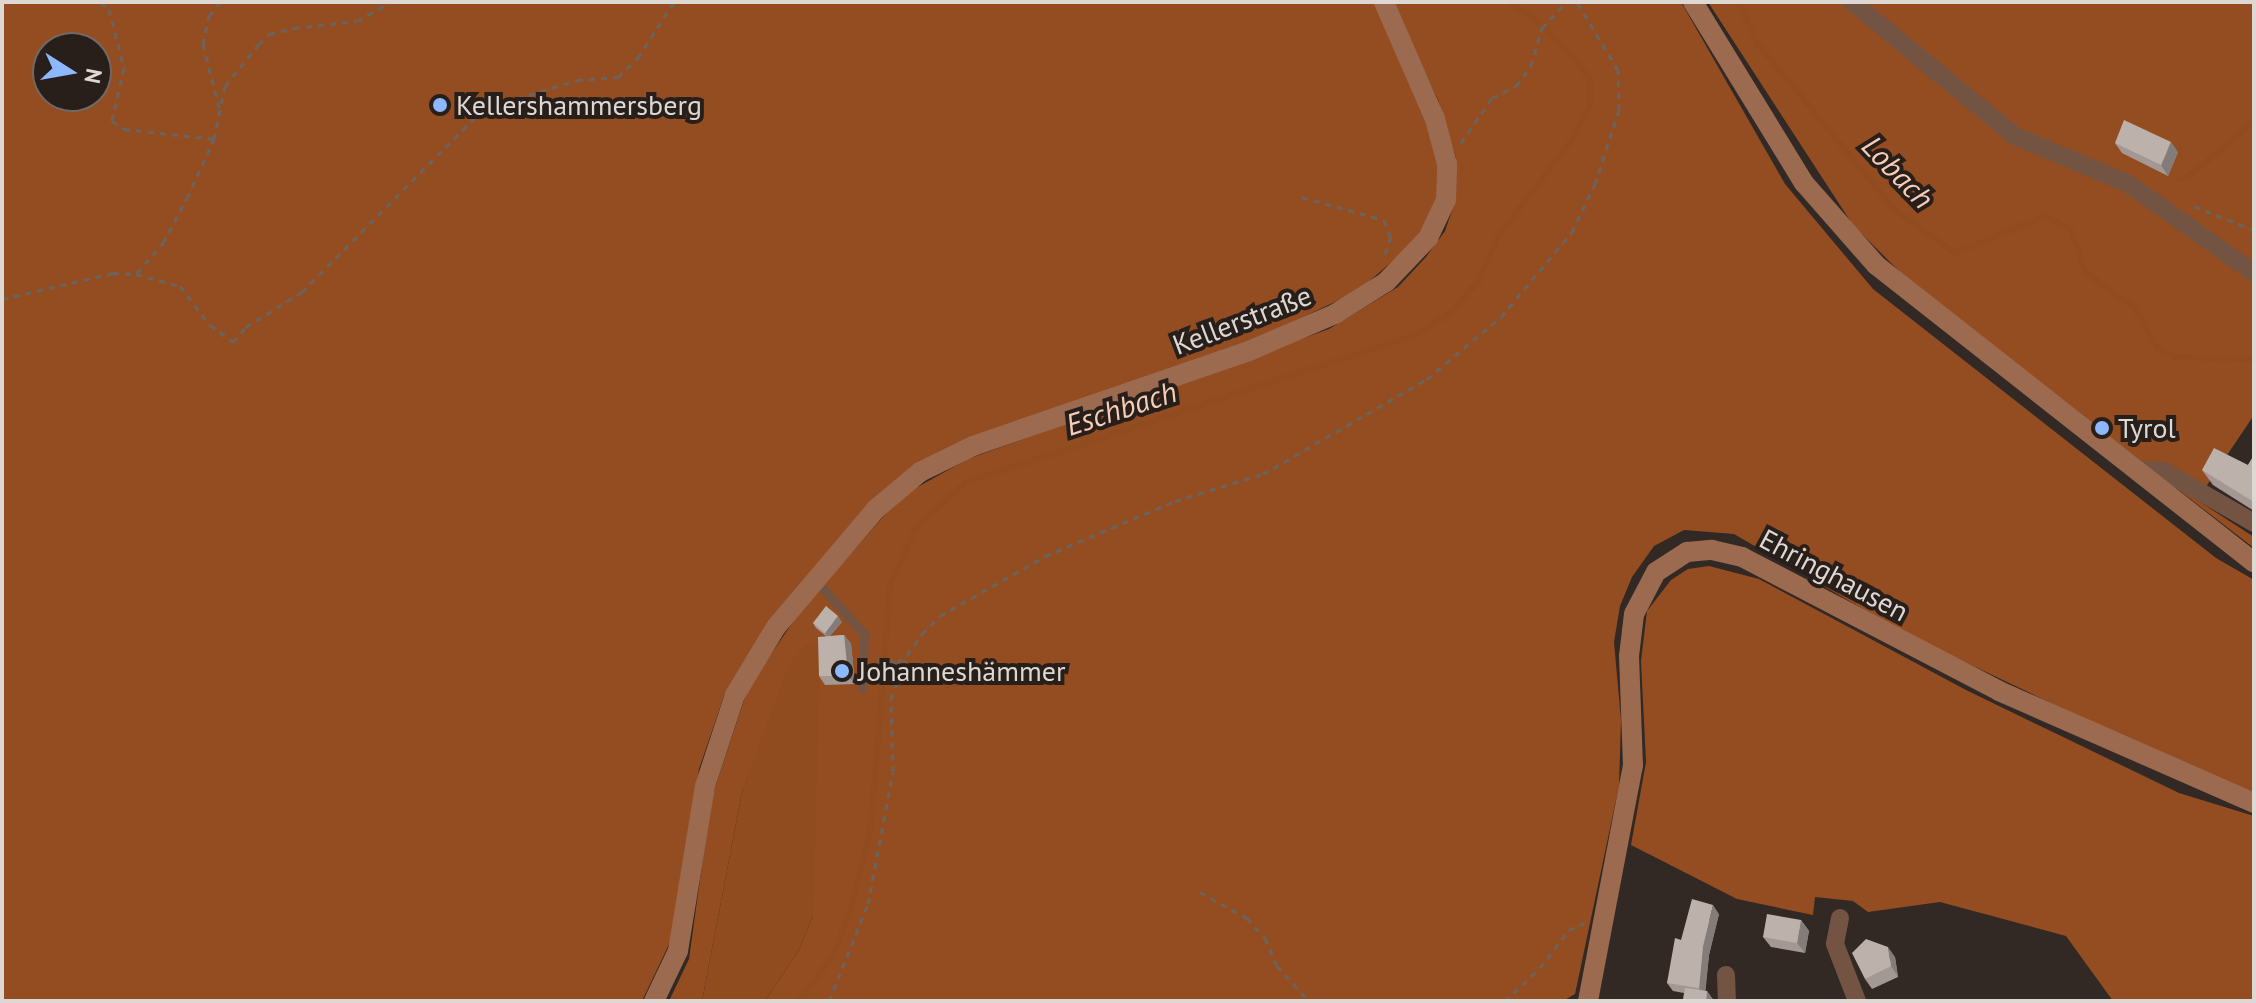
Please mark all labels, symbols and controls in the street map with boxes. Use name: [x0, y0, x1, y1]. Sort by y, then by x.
north arrow: [32, 32, 112, 112]
text: N: [78, 66, 109, 86]
place label: Kellershammersberg: [456, 88, 702, 122]
marker: Kellershammersberg: [431, 96, 449, 114]
water label: Lobach: [1855, 128, 1941, 216]
street label: Kellerstraße: [1168, 278, 1316, 362]
water label: Eschbach: [1061, 373, 1181, 443]
place label: Tyrol: [2118, 411, 2176, 445]
marker: Tyrol: [2093, 419, 2111, 437]
street label: Ehringhausen: [1754, 522, 1914, 628]
place label: Johanneshämmer: [858, 654, 1065, 688]
marker: Johanneshämmer: [833, 662, 851, 680]

